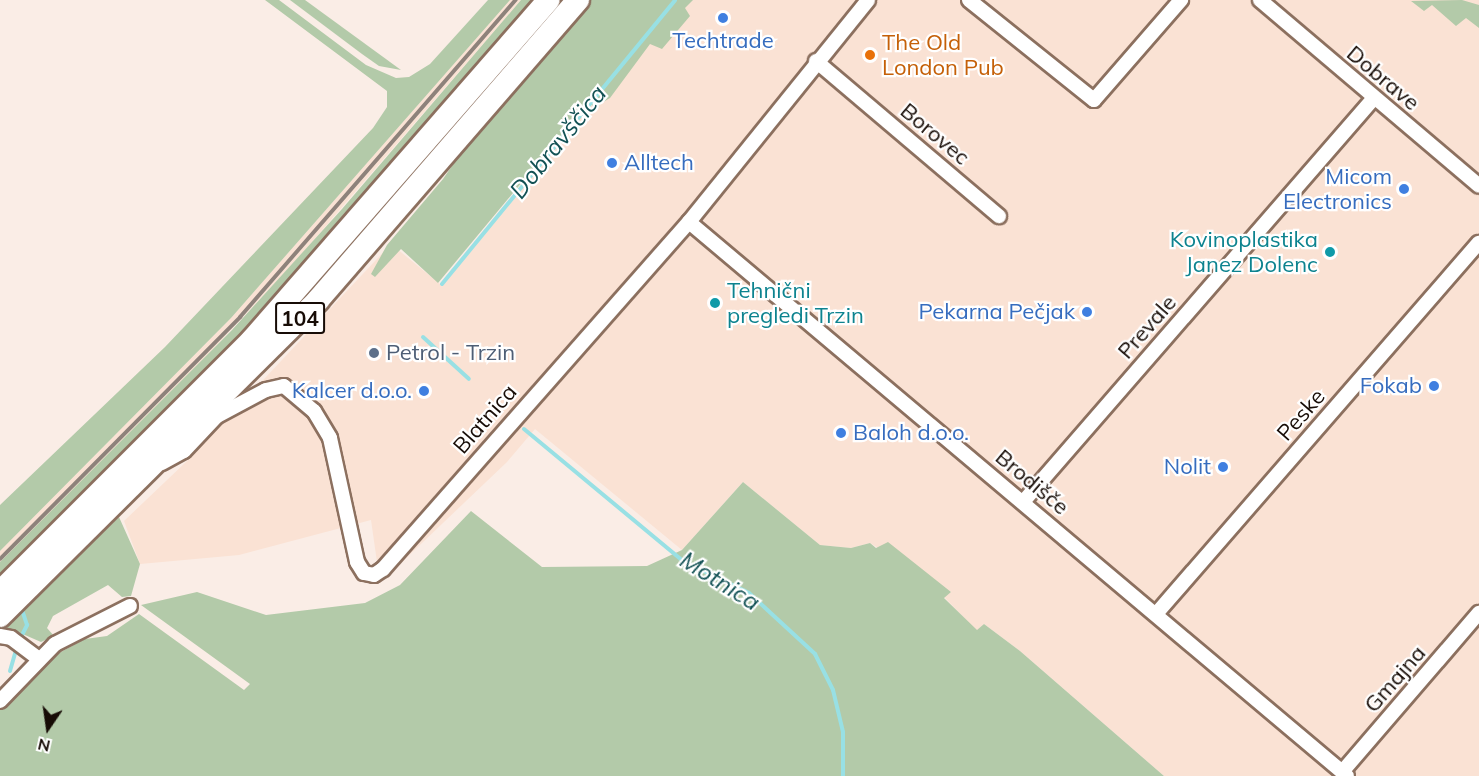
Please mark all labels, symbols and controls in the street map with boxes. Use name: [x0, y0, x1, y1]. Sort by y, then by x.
marker: Techtrade: [716, 11, 730, 25]
place label: Techtrade: [672, 28, 774, 54]
place label: The Old London Pub: [882, 29, 1004, 80]
street label: Dobrave: [1341, 40, 1425, 116]
marker: The Old London Pub: [863, 48, 877, 62]
water label: Dobravščica: [504, 80, 612, 204]
street label: Borovec: [895, 97, 975, 171]
place label: Alltech: [624, 150, 694, 176]
marker: Alltech: [605, 156, 619, 170]
place label: Micom Electronics: [1283, 163, 1392, 214]
marker: Micom Electronics: [1397, 182, 1411, 196]
place label: Kovinoplastika Janez Dolenc: [1170, 226, 1318, 278]
marker: Kovinoplastika Janez Dolenc: [1323, 245, 1337, 259]
place label: Tehnični pregledi Trzin: [727, 277, 864, 328]
street label: Prevale: [1112, 290, 1182, 364]
marker: Tehnični pregledi Trzin: [708, 296, 722, 310]
place label: Pekarna Pečjak: [919, 299, 1075, 325]
road number: 104: [274, 300, 326, 336]
marker: Pekarna Pečjak: [1080, 305, 1094, 319]
place label: Petrol - Trzin: [386, 340, 515, 366]
marker: Petrol - Trzin: [367, 346, 381, 360]
place label: Fokab: [1360, 373, 1422, 399]
place label: Kalcer d.o.o.: [292, 378, 412, 404]
street label: Blatnica: [448, 379, 522, 459]
marker: Fokab: [1427, 379, 1441, 393]
marker: Kalcer d.o.o.: [417, 384, 431, 398]
street label: Peske: [1271, 384, 1331, 446]
place label: Baloh d.o.o.: [853, 420, 969, 446]
marker: Baloh d.o.o.: [834, 426, 848, 440]
street label: Brodišče: [990, 444, 1074, 520]
place label: Nolit: [1164, 454, 1211, 480]
marker: Nolit: [1216, 460, 1230, 474]
water label: Motnica: [675, 545, 765, 617]
street label: Gmajna: [1359, 640, 1431, 718]
north arrow: [18, 698, 78, 758]
text: N: [36, 734, 52, 757]

